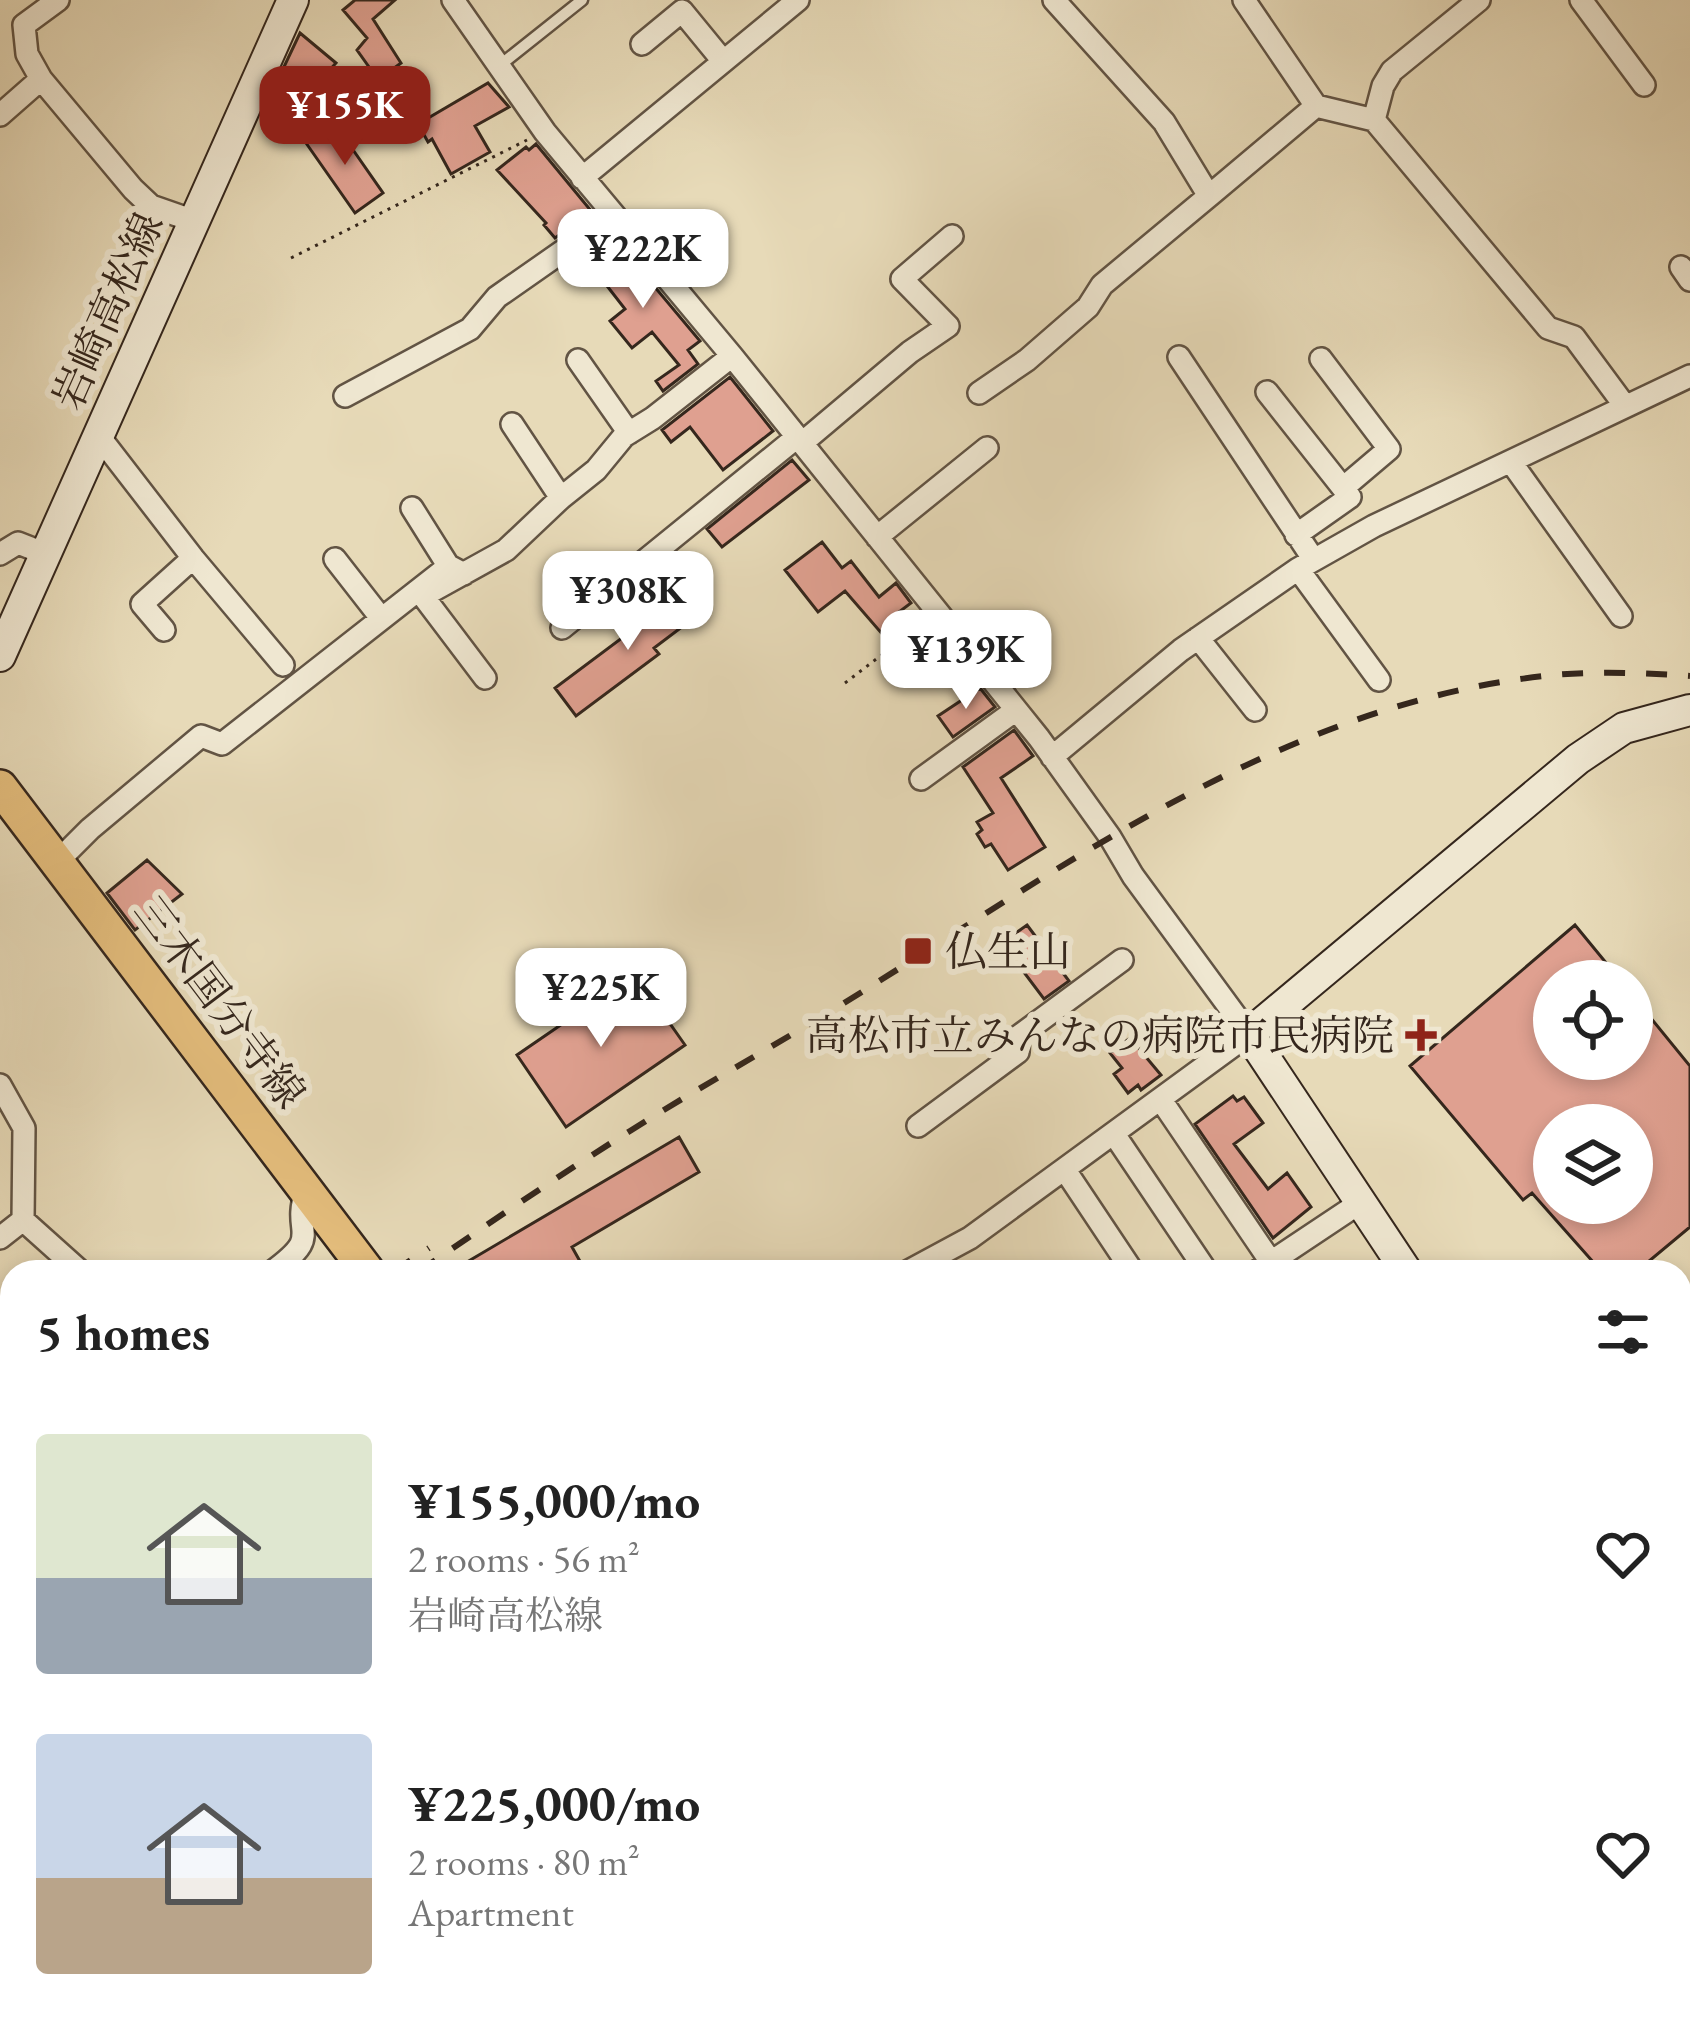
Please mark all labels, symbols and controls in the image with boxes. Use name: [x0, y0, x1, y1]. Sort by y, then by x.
pin: ¥155K: [261, 66, 429, 168]
text: ¥155K: [286, 79, 404, 130]
street label: 岩崎高松線: [40, 204, 176, 418]
pin: ¥222K: [559, 209, 727, 311]
text: ¥222K: [584, 222, 702, 273]
pin: ¥308K: [544, 551, 712, 653]
text: ¥308K: [569, 564, 687, 615]
pin: ¥139K: [882, 610, 1050, 712]
text: ¥139K: [907, 623, 1025, 674]
street label: 三木国分寺線: [122, 885, 318, 1119]
place label: 仏生山: [945, 924, 1071, 979]
marker: 仏生山: [902, 935, 934, 967]
pin: ¥225K: [517, 948, 685, 1050]
map controls: [1533, 960, 1653, 1224]
button: locate: [1533, 960, 1653, 1080]
text: ¥225K: [542, 961, 660, 1012]
place label: 高松市立みんなの病院市民病院: [806, 1008, 1394, 1063]
marker: 高松市立みんなの病院市民病院: [1405, 1019, 1437, 1051]
button: layers: [1533, 1104, 1653, 1224]
text: 5 homes: [36, 1299, 210, 1365]
icon: filters: [1590, 1299, 1656, 1365]
text: ¥155,000/mo: [408, 1467, 700, 1533]
icon: home: [132, 1482, 276, 1626]
icon: heart: [1590, 1521, 1656, 1587]
text: 2 rooms · 56 m²: [408, 1533, 640, 1584]
text: 岩崎高松線: [408, 1590, 603, 1641]
text: ¥225,000/mo: [408, 1770, 700, 1836]
icon: home: [132, 1782, 276, 1926]
icon: heart: [1590, 1821, 1656, 1887]
text: 2 rooms · 80 m²: [408, 1836, 640, 1887]
text: Apartment: [408, 1887, 574, 1938]

